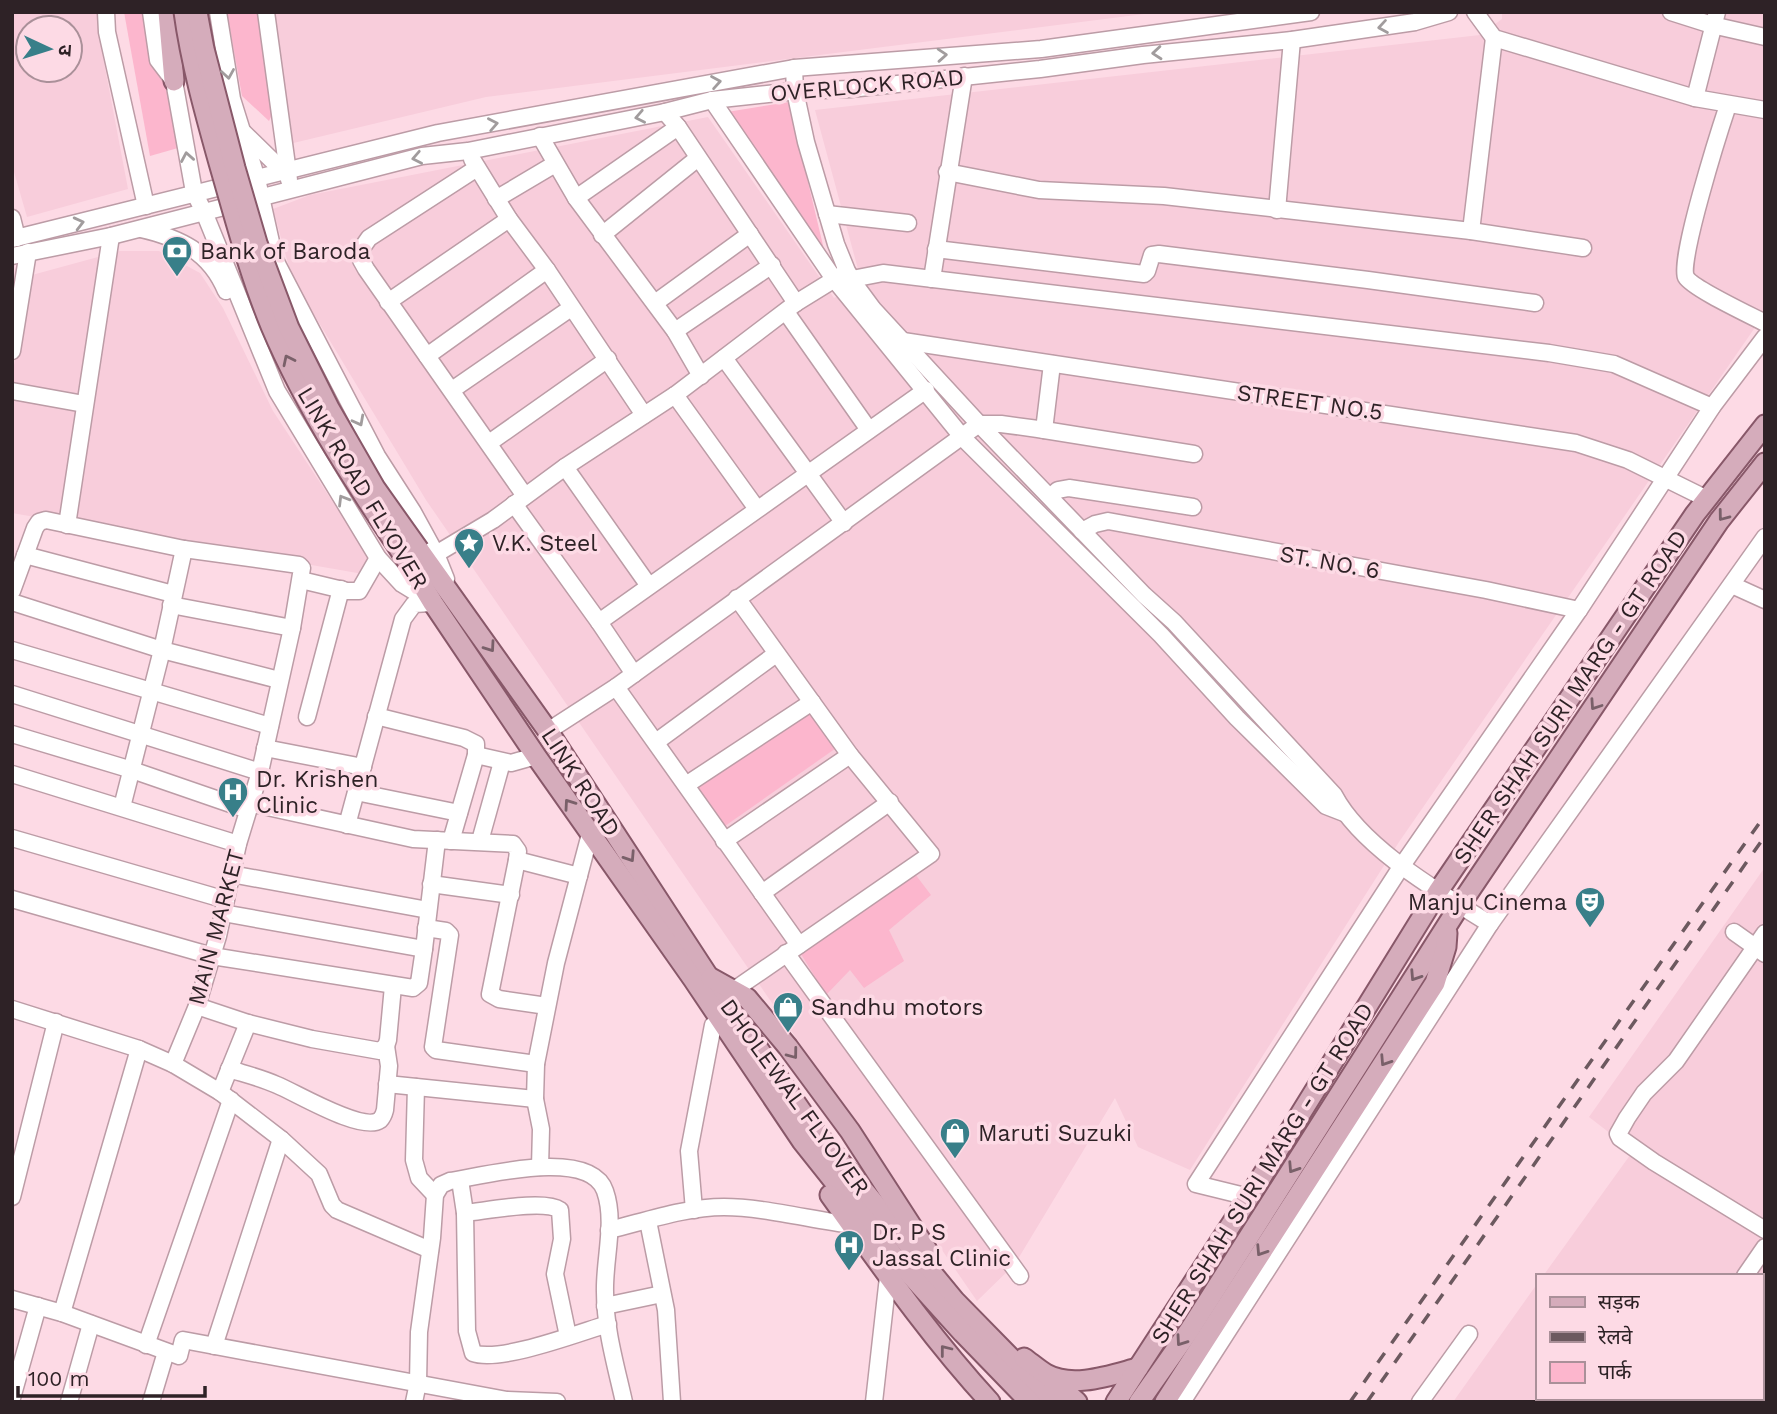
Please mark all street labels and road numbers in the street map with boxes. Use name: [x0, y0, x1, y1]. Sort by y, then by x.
street label: OVERLOCK ROAD: [769, 64, 965, 107]
street label: STREET NO.5: [1235, 379, 1384, 426]
street label: LINK ROAD FLYOVER: [291, 382, 434, 594]
street label: SHER SHAH SURI MARG - GT ROAD: [1448, 525, 1693, 869]
street label: ST. NO. 6: [1278, 540, 1382, 585]
street label: LINK ROAD: [536, 723, 626, 841]
street label: MAIN MARKET: [183, 846, 250, 1008]
street label: DHOLEWAL FLYOVER: [714, 994, 875, 1201]
street label: SHER SHAH SURI MARG - GT ROAD: [1146, 998, 1379, 1349]

